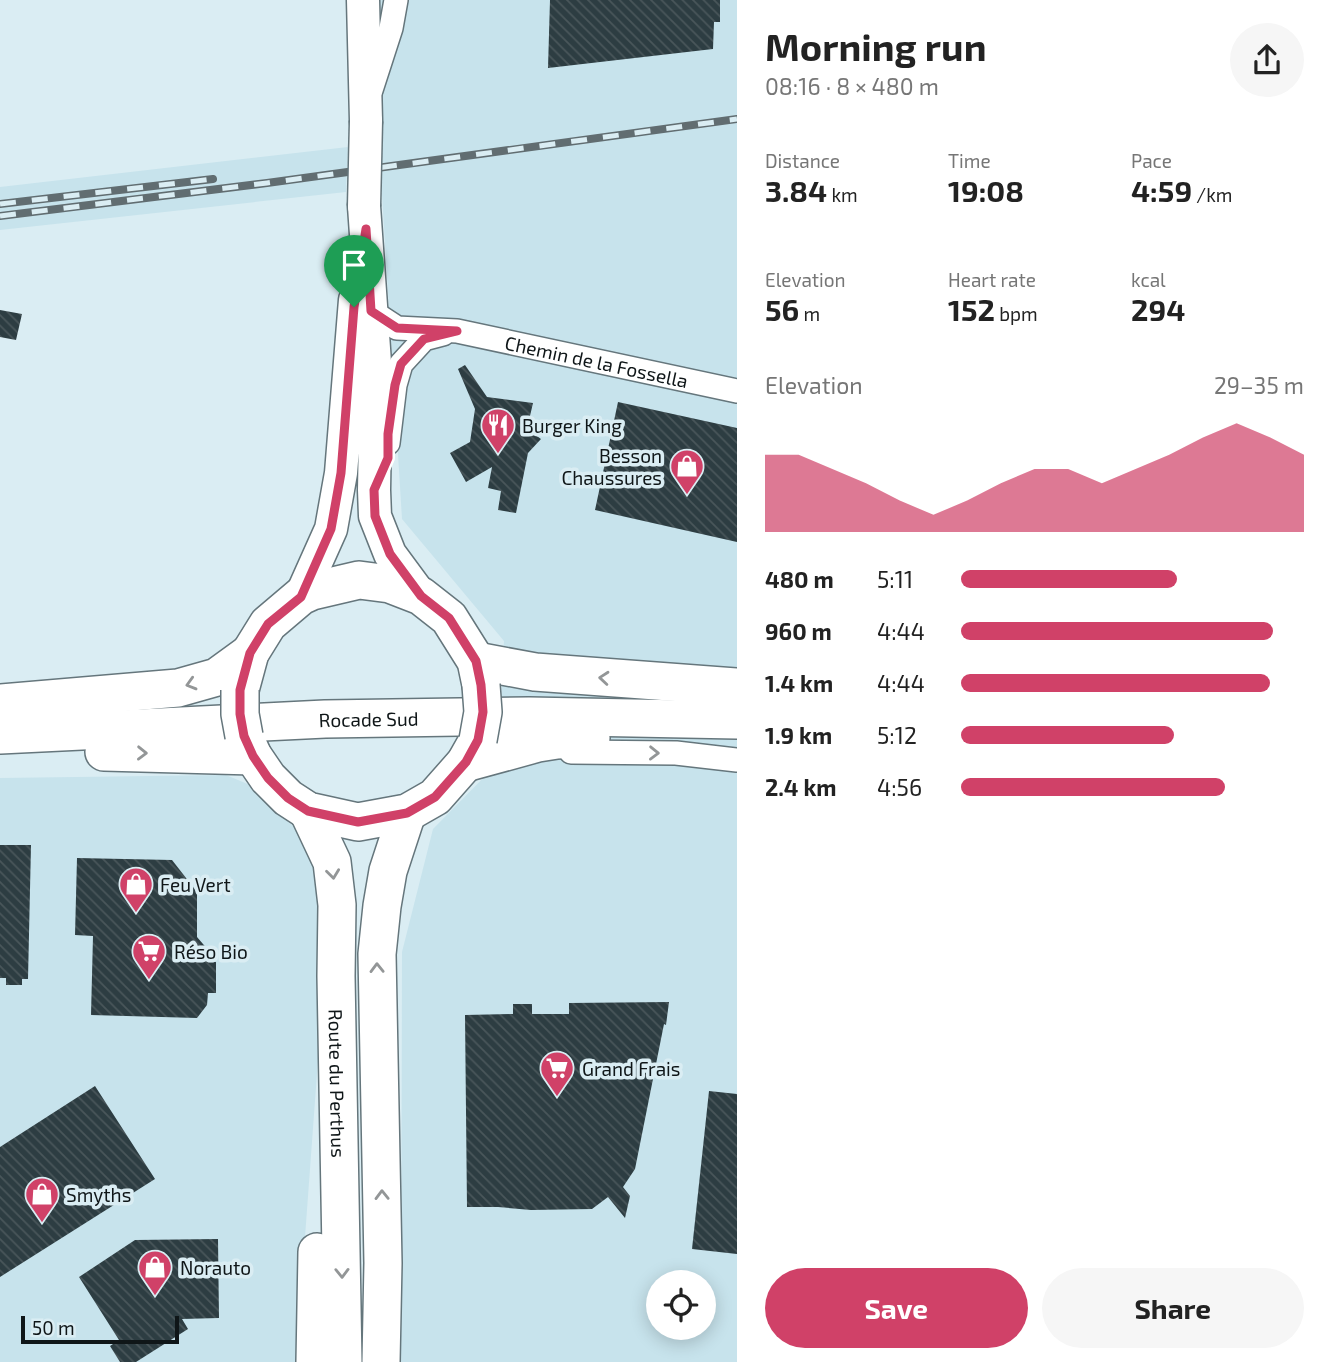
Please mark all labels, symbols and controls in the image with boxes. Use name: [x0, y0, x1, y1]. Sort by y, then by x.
text: Morning run: [765, 23, 986, 69]
button: share: [1230, 23, 1304, 97]
text: 08:16 · 8 × 480 m: [765, 72, 939, 100]
text: Distance: [765, 149, 840, 172]
text: Time: [948, 149, 991, 172]
text: Pace: [1131, 149, 1172, 172]
text: 3.84: [765, 172, 827, 208]
text: 19:08: [948, 172, 1024, 208]
text: 4:59: [1131, 172, 1192, 208]
text: km: [827, 183, 858, 206]
text: /km: [1192, 183, 1232, 206]
pin: [324, 235, 384, 307]
icon: arrive: [335, 246, 373, 284]
text: Elevation: [765, 268, 846, 291]
text: Heart rate: [948, 268, 1036, 291]
text: kcal: [1131, 268, 1166, 291]
text: 56: [765, 291, 799, 327]
text: 152: [948, 291, 995, 327]
text: 294: [1131, 291, 1185, 327]
text: m: [799, 302, 820, 325]
text: bpm: [995, 302, 1038, 325]
street label: Chemin de la Fossella: [503, 330, 690, 392]
text: Elevation: [765, 371, 863, 399]
text: 29–35 m: [1214, 371, 1304, 399]
restaurant icon: Burger King: [479, 406, 517, 455]
place label: Burger King: [522, 414, 622, 437]
place label: Besson Chaussures: [562, 444, 662, 489]
shop icon: Besson Chaussures: [668, 447, 706, 496]
text: 480 m: [765, 565, 834, 593]
text: 5:11: [877, 565, 913, 593]
text: 960 m: [765, 617, 832, 645]
text: 4:44: [877, 617, 925, 645]
text: 1.4 km: [765, 669, 833, 697]
text: 4:44: [877, 669, 925, 697]
one-way arrow: [598, 671, 609, 686]
one-way arrow: [185, 676, 197, 691]
street label: Rocade Sud: [318, 706, 419, 731]
text: 1.9 km: [765, 721, 832, 749]
text: 5:12: [877, 721, 917, 749]
one-way arrow: [649, 745, 660, 761]
one-way arrow: [136, 746, 147, 761]
text: 2.4 km: [765, 773, 837, 801]
text: 4:56: [877, 773, 922, 801]
shop icon: Feu Vert: [117, 865, 155, 914]
one-way arrow: [326, 868, 341, 880]
place label: Feu Vert: [160, 873, 231, 896]
supermarket icon: Réso Bio: [130, 932, 168, 981]
place label: Réso Bio: [174, 940, 248, 963]
one-way arrow: [369, 962, 385, 972]
street label: Route du Perthus: [325, 1009, 351, 1158]
supermarket icon: Grand Frais: [538, 1049, 576, 1098]
place label: Grand Frais: [582, 1057, 680, 1080]
shop icon: Smyths: [23, 1175, 61, 1224]
place label: Smyths: [66, 1183, 131, 1206]
one-way arrow: [374, 1189, 390, 1200]
shop icon: Norauto: [136, 1248, 174, 1297]
place label: Norauto: [180, 1256, 251, 1279]
one-way arrow: [334, 1267, 349, 1278]
button: Save: [765, 1268, 1028, 1348]
button: Share: [1042, 1268, 1304, 1348]
map controls: [646, 1270, 716, 1340]
button: locate: [646, 1270, 716, 1340]
scale bar: [21, 1313, 178, 1345]
text: 50 m: [32, 1316, 75, 1339]

